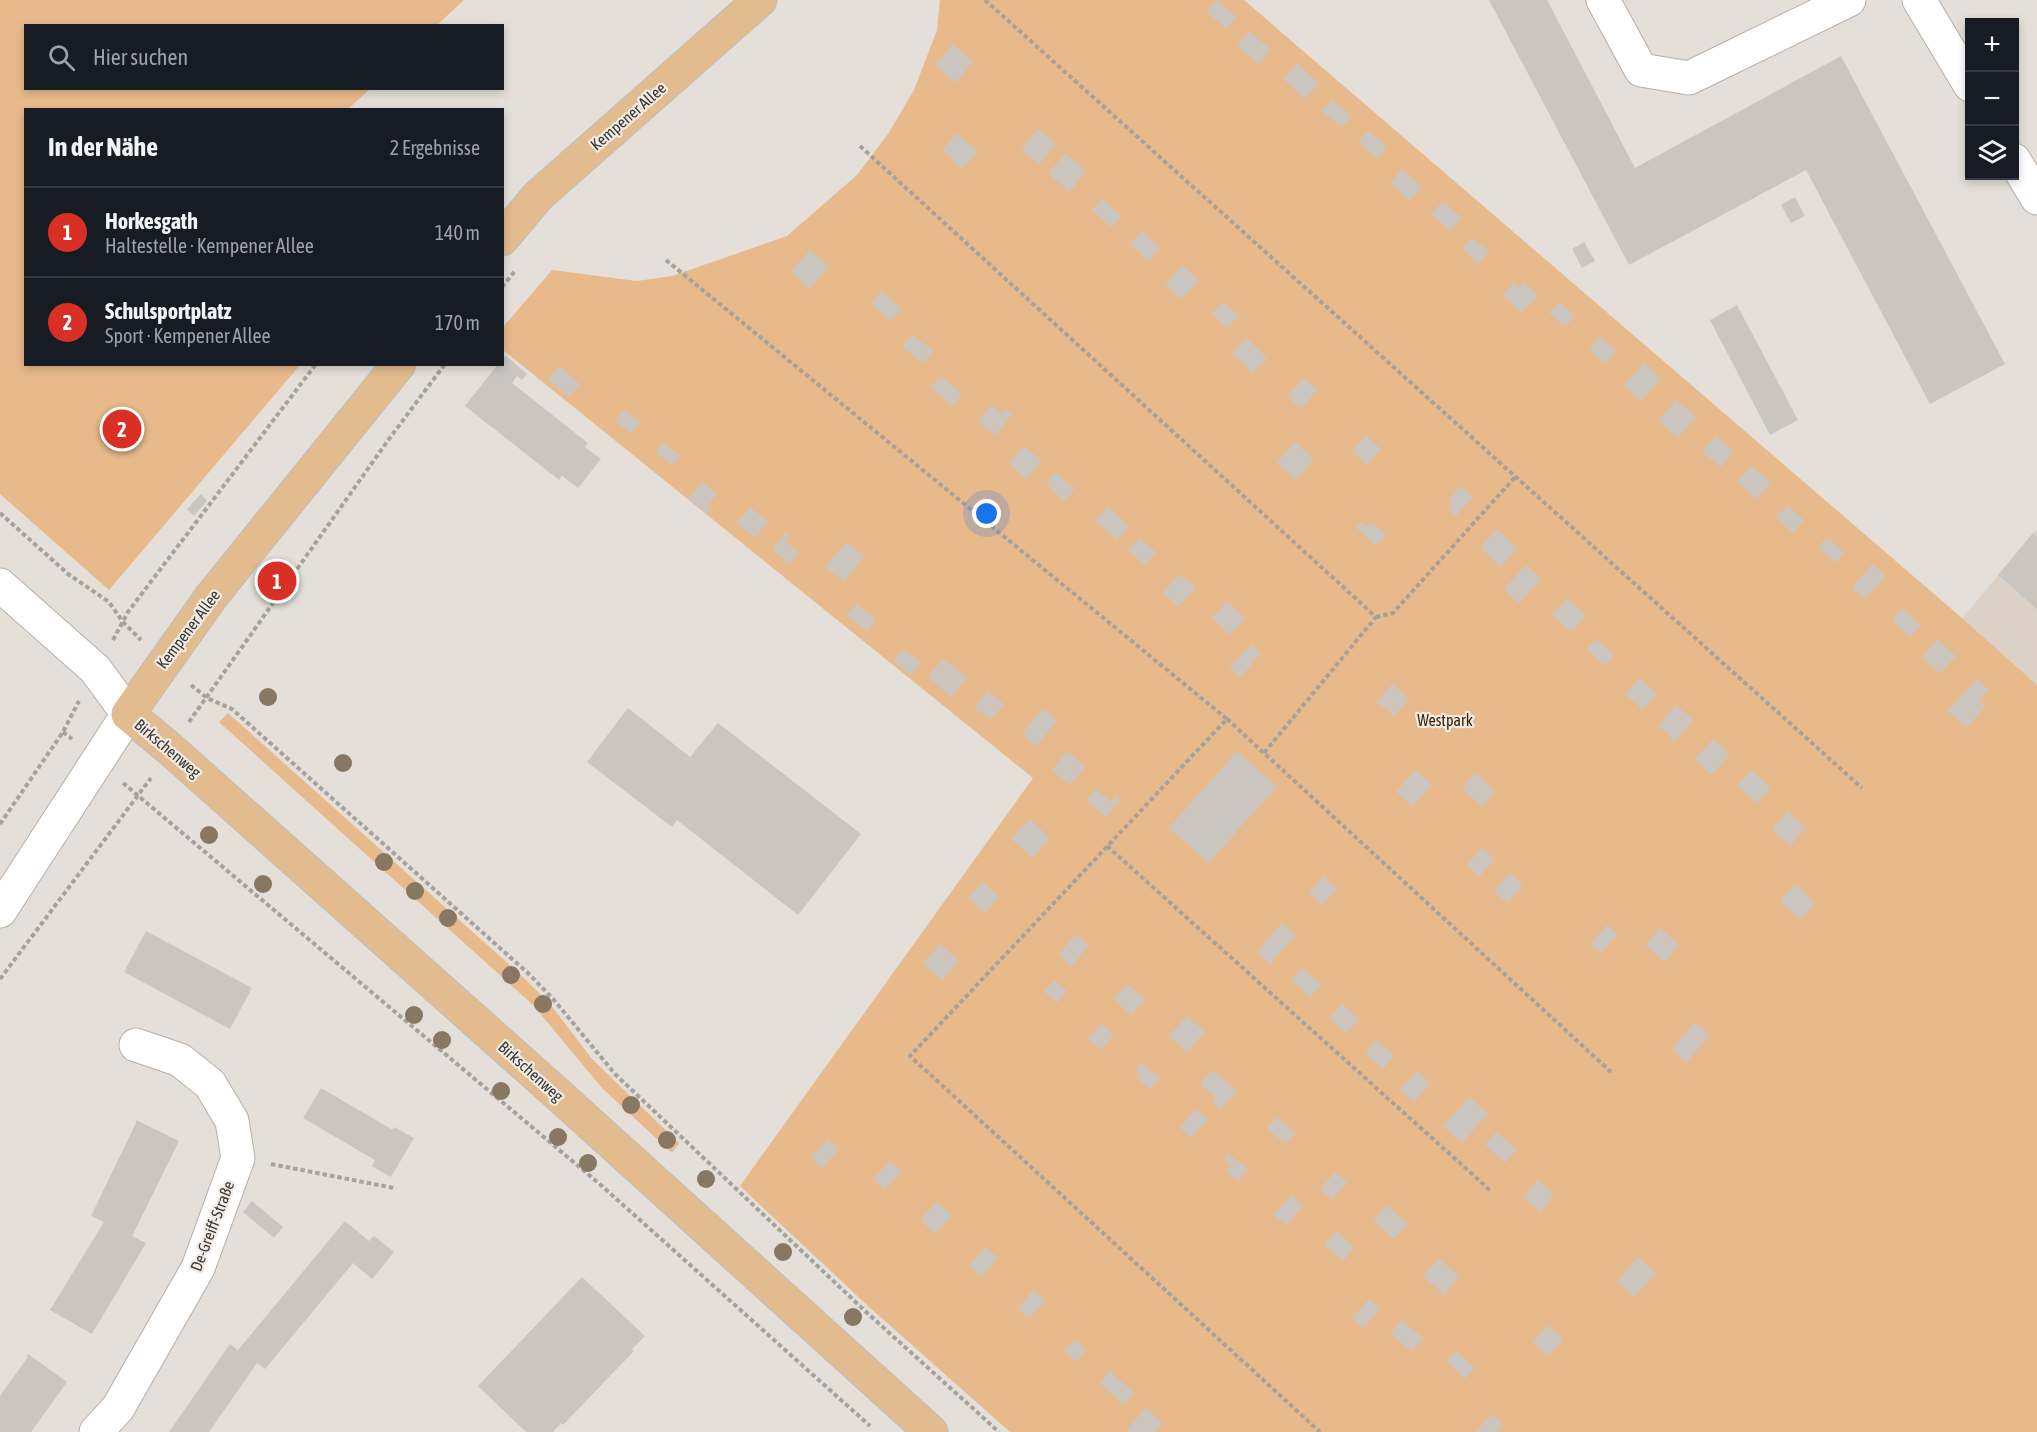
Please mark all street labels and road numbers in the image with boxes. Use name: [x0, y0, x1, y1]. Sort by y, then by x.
street label: Kempener Allee: [587, 78, 670, 154]
street label: Kempener Allee: [153, 586, 224, 672]
street label: Birkschenweg: [131, 715, 205, 782]
street label: Birkschenweg: [494, 1037, 567, 1106]
street label: De-Greiff-Straße: [187, 1178, 237, 1274]

